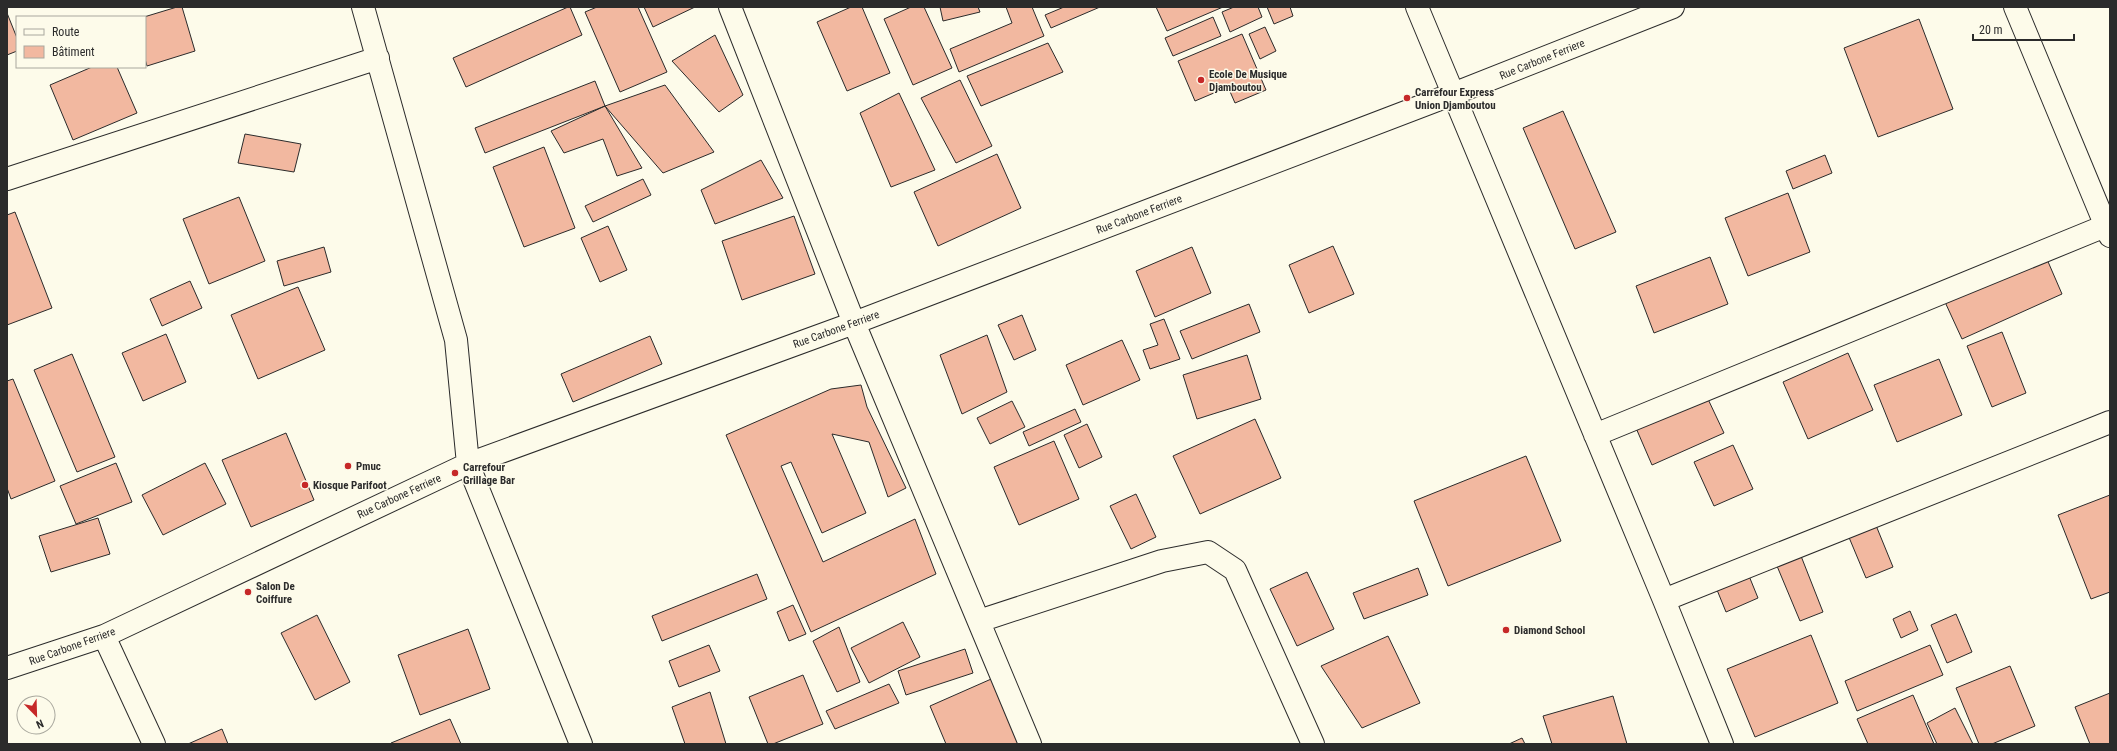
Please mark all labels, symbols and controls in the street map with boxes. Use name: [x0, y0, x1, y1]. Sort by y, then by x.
legend: [16, 16, 146, 68]
scale bar: [1973, 16, 2074, 42]
text: 20 m: [1979, 23, 2003, 37]
text: Route: [52, 25, 80, 39]
street label: Rue Carbone Ferriere: [1498, 36, 1587, 82]
text: Bâtiment: [52, 45, 95, 59]
place label: Ecole De Musique Djamboutou: [1209, 68, 1287, 94]
marker: Ecole De Musique Djamboutou: [1196, 75, 1206, 85]
place label: Carrefour Express Union Djamboutou: [1415, 86, 1496, 112]
marker: Carrefour Express Union Djamboutou: [1402, 93, 1412, 103]
street label: Rue Carbone Ferriere: [1094, 192, 1184, 237]
street label: Rue Carbone Ferriere: [791, 308, 881, 351]
place label: Pmuc: [356, 460, 381, 473]
marker: Pmuc: [343, 461, 353, 471]
place label: Carrefour Grillage Bar: [463, 461, 515, 487]
marker: Carrefour Grillage Bar: [450, 468, 460, 478]
street label: Rue Carbone Ferriere: [355, 471, 443, 522]
place label: Kiosque Parifoot: [313, 479, 387, 492]
marker: Kiosque Parifoot: [300, 480, 310, 490]
place label: Salon De Coiffure: [256, 580, 295, 606]
marker: Salon De Coiffure: [243, 587, 253, 597]
place label: Diamond School: [1514, 624, 1586, 637]
street label: Rue Carbone Ferriere: [27, 625, 117, 668]
marker: Diamond School: [1501, 625, 1511, 635]
north arrow: [16, 695, 56, 735]
text: N: [34, 716, 45, 731]

